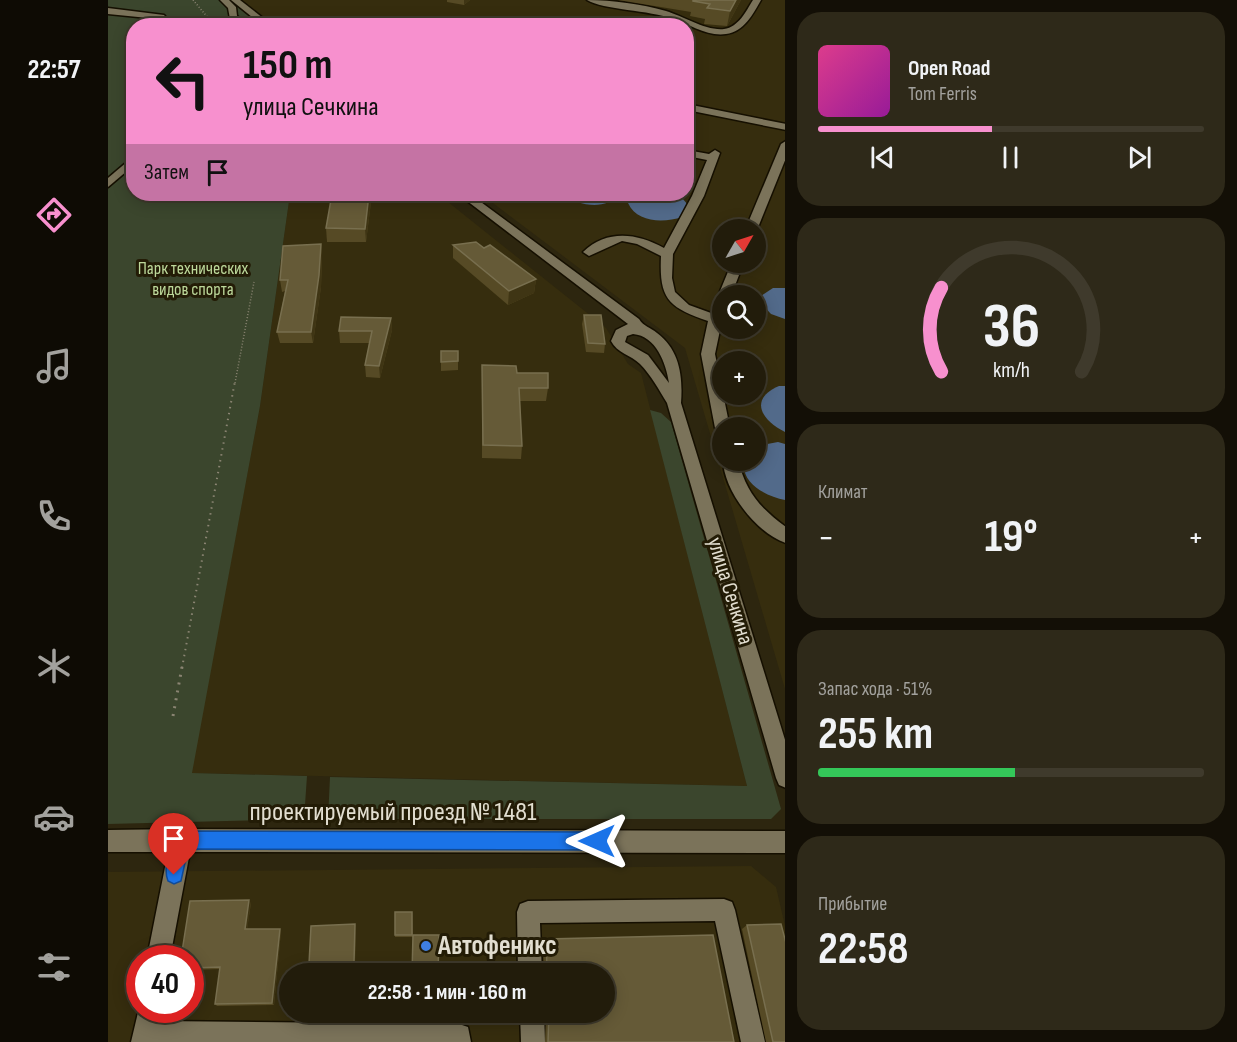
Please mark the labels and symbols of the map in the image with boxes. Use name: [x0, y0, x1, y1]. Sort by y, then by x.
north arrow: [712, 219, 766, 273]
park label: Парк технических видов спорта: [138, 258, 249, 300]
street label: улица Сечкина: [701, 534, 759, 648]
street label: проектируемый проезд № 1481: [250, 796, 537, 828]
position arrow: [565, 809, 629, 873]
pin: [148, 813, 199, 875]
place label: Автофеникс: [437, 930, 557, 962]
marker: Автофеникс: [419, 939, 433, 953]
speed limit sign: 40: [126, 945, 204, 1023]

